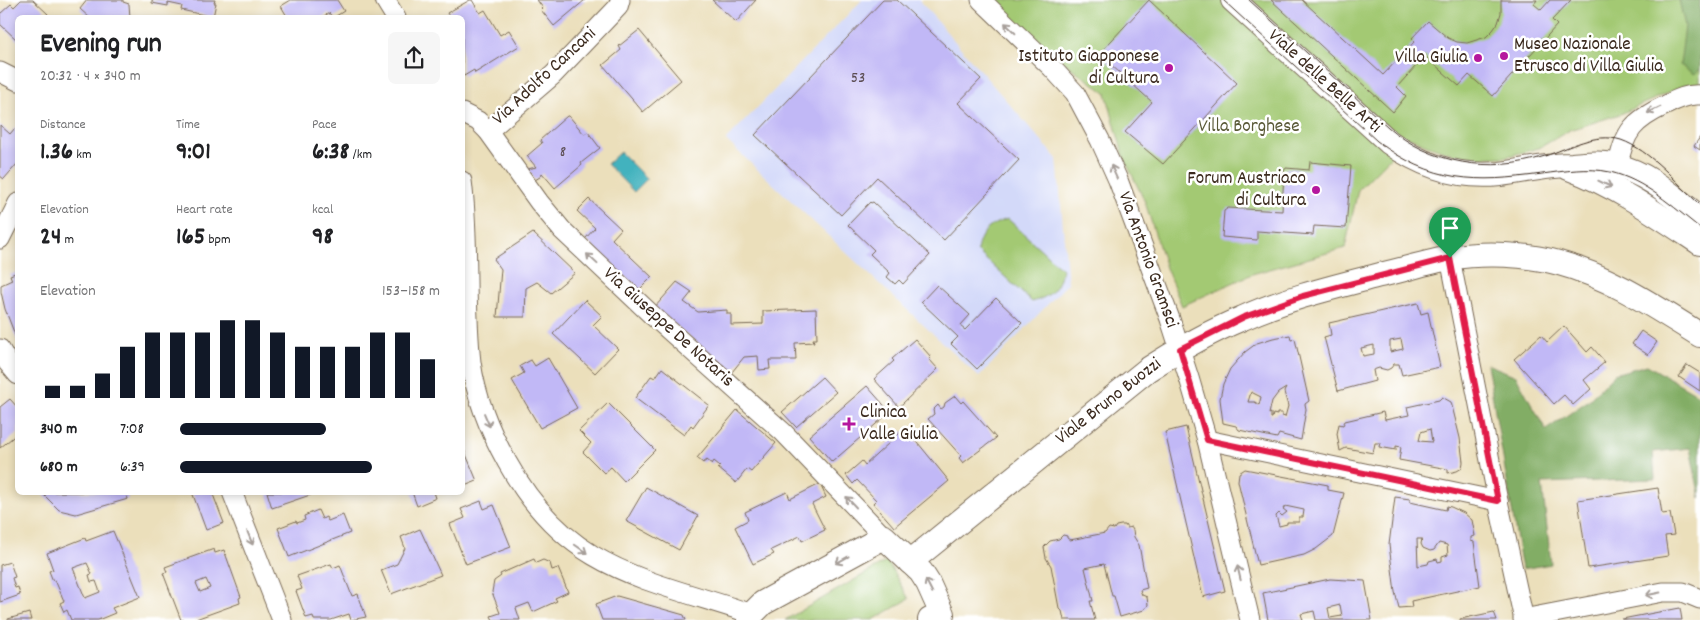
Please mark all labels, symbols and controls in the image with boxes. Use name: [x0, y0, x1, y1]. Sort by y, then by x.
street label: Via Adolfo Cancani: [487, 21, 603, 132]
one-way arrow: [1004, 22, 1017, 34]
street label: Viale delle Belle Arti: [1261, 24, 1387, 141]
text: Evening run: [40, 26, 162, 66]
button: share: [388, 32, 440, 84]
place label: Museo Nazionale Etrusco di Villa Giulia: [1514, 32, 1664, 81]
place label: Istituto Giapponese di Cultura: [1018, 44, 1160, 93]
place label: Villa Giulia: [1395, 45, 1469, 72]
marker: Museo Nazionale Etrusco di Villa Giulia: [1498, 50, 1510, 62]
marker: Villa Giulia: [1472, 52, 1484, 64]
marker: Istituto Giapponese di Cultura: [1163, 62, 1175, 74]
text: 20:32 · 4 × 340 m: [40, 65, 141, 88]
house number: 53: [851, 67, 865, 90]
one-way arrow: [1647, 105, 1662, 115]
park label: Villa Borghese: [1198, 114, 1300, 141]
text: Distance: [40, 115, 86, 135]
text: Time: [176, 115, 200, 135]
text: Pace: [312, 115, 337, 135]
text: 1.36: [40, 135, 73, 171]
text: 9:01: [176, 135, 211, 171]
text: 6:38: [312, 135, 350, 171]
house number: 8: [560, 141, 566, 164]
text: km: [73, 145, 92, 165]
text: /km: [350, 145, 372, 165]
one-way arrow: [1109, 165, 1119, 180]
place label: Forum Austriaco di Cultura: [1187, 166, 1307, 215]
one-way arrow: [1597, 179, 1612, 189]
marker: Forum Austriaco di Cultura: [1310, 184, 1322, 196]
street label: Via Antonio Gramsci: [1110, 188, 1184, 332]
text: Elevation: [40, 200, 89, 220]
text: Heart rate: [176, 200, 233, 220]
text: kcal: [312, 200, 333, 220]
pin: [1429, 207, 1471, 258]
icon: arrive: [1436, 214, 1464, 242]
text: 24: [40, 220, 61, 256]
text: 165: [176, 220, 205, 256]
text: 98: [312, 220, 333, 256]
text: m: [61, 230, 74, 250]
text: bpm: [205, 230, 231, 250]
one-way arrow: [586, 253, 598, 265]
street label: Via Giuseppe De Notaris: [596, 262, 740, 394]
text: Elevation: [40, 280, 96, 303]
text: 153–158 m: [382, 280, 440, 303]
street label: Viale Bruno Buozzi: [1050, 352, 1168, 452]
place label: Clinica Valle Giulia: [860, 400, 939, 449]
one-way arrow: [482, 412, 492, 427]
marker: Clinica Valle Giulia: [842, 417, 856, 431]
text: 340 m: [40, 418, 77, 441]
text: 7:08: [120, 418, 144, 441]
text: 680 m: [40, 456, 78, 479]
text: 6:39: [120, 456, 145, 479]
one-way arrow: [845, 495, 857, 508]
one-way arrow: [245, 530, 255, 545]
one-way arrow: [574, 544, 588, 554]
one-way arrow: [835, 555, 850, 565]
one-way arrow: [1234, 565, 1243, 581]
one-way arrow: [924, 579, 933, 594]
one-way arrow: [1645, 589, 1661, 599]

